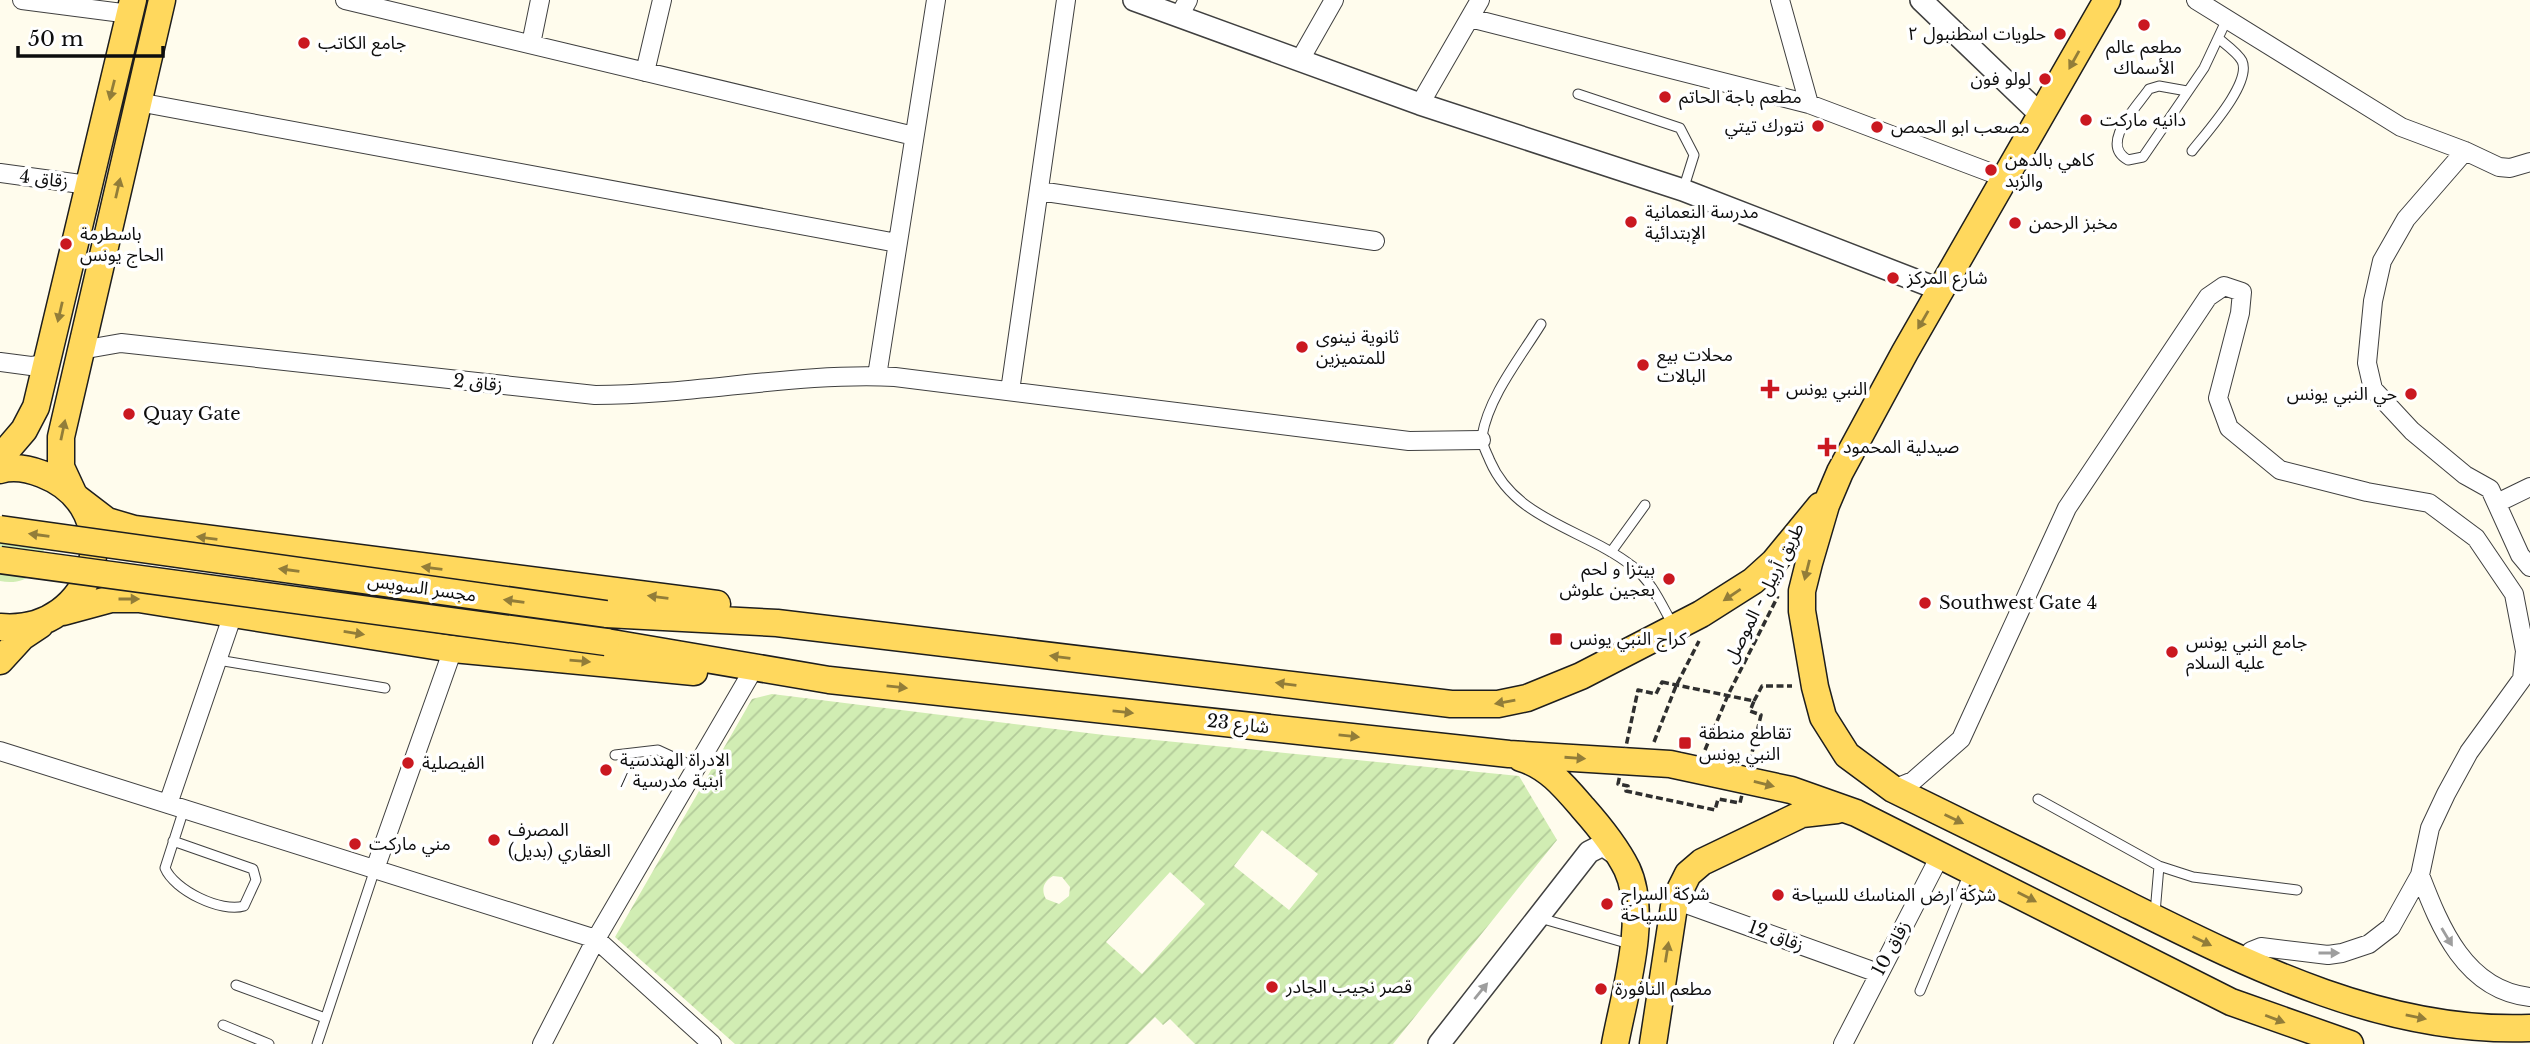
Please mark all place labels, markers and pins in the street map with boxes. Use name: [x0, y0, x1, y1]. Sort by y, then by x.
marker: مطعم عالم الأسماك: [2136, 17, 2152, 33]
place label: حلويات اسطنبول ٢: [1908, 23, 2046, 45]
marker: حلويات اسطنبول ٢: [2052, 26, 2068, 42]
place label: جامع الكاتب: [318, 32, 406, 57]
marker: جامع الكاتب: [296, 35, 312, 51]
place label: مطعم عالم الأسماك: [2106, 36, 2182, 79]
place label: لولو فون: [1971, 68, 2031, 90]
marker: لولو فون: [2037, 71, 2053, 87]
place label: مطعم باجة الحاتم: [1679, 86, 1802, 110]
marker: مطعم باجة الحاتم: [1657, 89, 1673, 105]
place label: دانيه ماركت: [2100, 109, 2186, 131]
marker: دانيه ماركت: [2078, 112, 2094, 128]
place label: نتورك تيتي: [1725, 115, 1804, 139]
place label: مصعب ابو الحمص: [1891, 116, 2030, 138]
marker: نتورك تيتي: [1810, 118, 1826, 134]
marker: مصعب ابو الحمص: [1869, 119, 1885, 135]
place label: كاهي بالدهن والزبد: [2005, 149, 2095, 192]
marker: كاهي بالدهن والزبد: [1983, 162, 1999, 178]
place label: مدرسة النعمانية الإبتدائية: [1645, 201, 1759, 245]
place label: مخبز الرحمن: [2029, 212, 2118, 234]
marker: مدرسة النعمانية الإبتدائية: [1623, 214, 1639, 230]
marker: مخبز الرحمن: [2007, 215, 2023, 231]
place label: باسطرمة الحاج يونس: [80, 223, 164, 268]
marker: باسطرمة الحاج يونس: [58, 236, 74, 252]
place label: شارع المركز: [1906, 267, 1988, 292]
marker: شارع المركز: [1885, 270, 1901, 286]
place label: ثانوية نينوى للمتميزين: [1316, 326, 1399, 369]
marker: ثانوية نينوى للمتميزين: [1294, 339, 1310, 355]
place label: محلات بيع البالات: [1657, 344, 1733, 387]
marker: محلات بيع البالات: [1635, 357, 1651, 373]
place label: النبي يونس: [1786, 378, 1867, 402]
marker: النبي يونس: [1760, 379, 1780, 399]
place label: حي النبي يونس: [2287, 383, 2397, 407]
marker: حي النبي يونس: [2403, 386, 2419, 402]
place label: Quay Gate: [143, 403, 241, 425]
marker: Quay Gate: [121, 406, 137, 422]
place label: صيدلية المحمود: [1843, 436, 1959, 458]
marker: صيدلية المحمود: [1817, 437, 1837, 457]
place label: بيتزا و لحم بعجين علوش: [1560, 558, 1655, 601]
marker: بيتزا و لحم بعجين علوش: [1661, 571, 1677, 587]
place label: Southwest Gate 4: [1939, 592, 2097, 614]
marker: Southwest Gate 4: [1917, 595, 1933, 611]
place label: كراج النبي يونس: [1570, 628, 1687, 652]
marker: كراج النبي يونس: [1548, 631, 1564, 647]
place label: جامع النبي يونس عليه السلام: [2186, 631, 2307, 677]
marker: جامع النبي يونس عليه السلام: [2164, 644, 2180, 660]
place label: تقاطع منطقة النبي يونس: [1699, 722, 1792, 767]
marker: تقاطع منطقة النبي يونس: [1677, 735, 1693, 751]
place label: الادراة الهندسية / أبنية مدرسية: [620, 749, 730, 792]
place label: الفيصلية: [422, 752, 485, 774]
marker: الفيصلية: [400, 755, 416, 771]
marker: الادراة الهندسية / أبنية مدرسية: [598, 762, 614, 778]
place label: المصرف العقاري (بديل): [508, 819, 611, 864]
marker: المصرف العقاري (بديل): [486, 832, 502, 848]
place label: مني ماركت: [369, 833, 451, 857]
marker: مني ماركت: [347, 836, 363, 852]
place label: شركة السراج للسياحة: [1621, 883, 1710, 926]
place label: شركة ارض المناسك للسياحة: [1792, 884, 1996, 906]
marker: شركة ارض المناسك للسياحة: [1770, 887, 1786, 903]
marker: شركة السراج للسياحة: [1599, 896, 1615, 912]
place label: قصر نجيب الجادر: [1285, 976, 1412, 998]
place label: مطعم النافورة: [1615, 978, 1712, 1002]
marker: قصر نجيب الجادر: [1264, 979, 1280, 995]
marker: مطعم النافورة: [1593, 981, 1609, 997]

